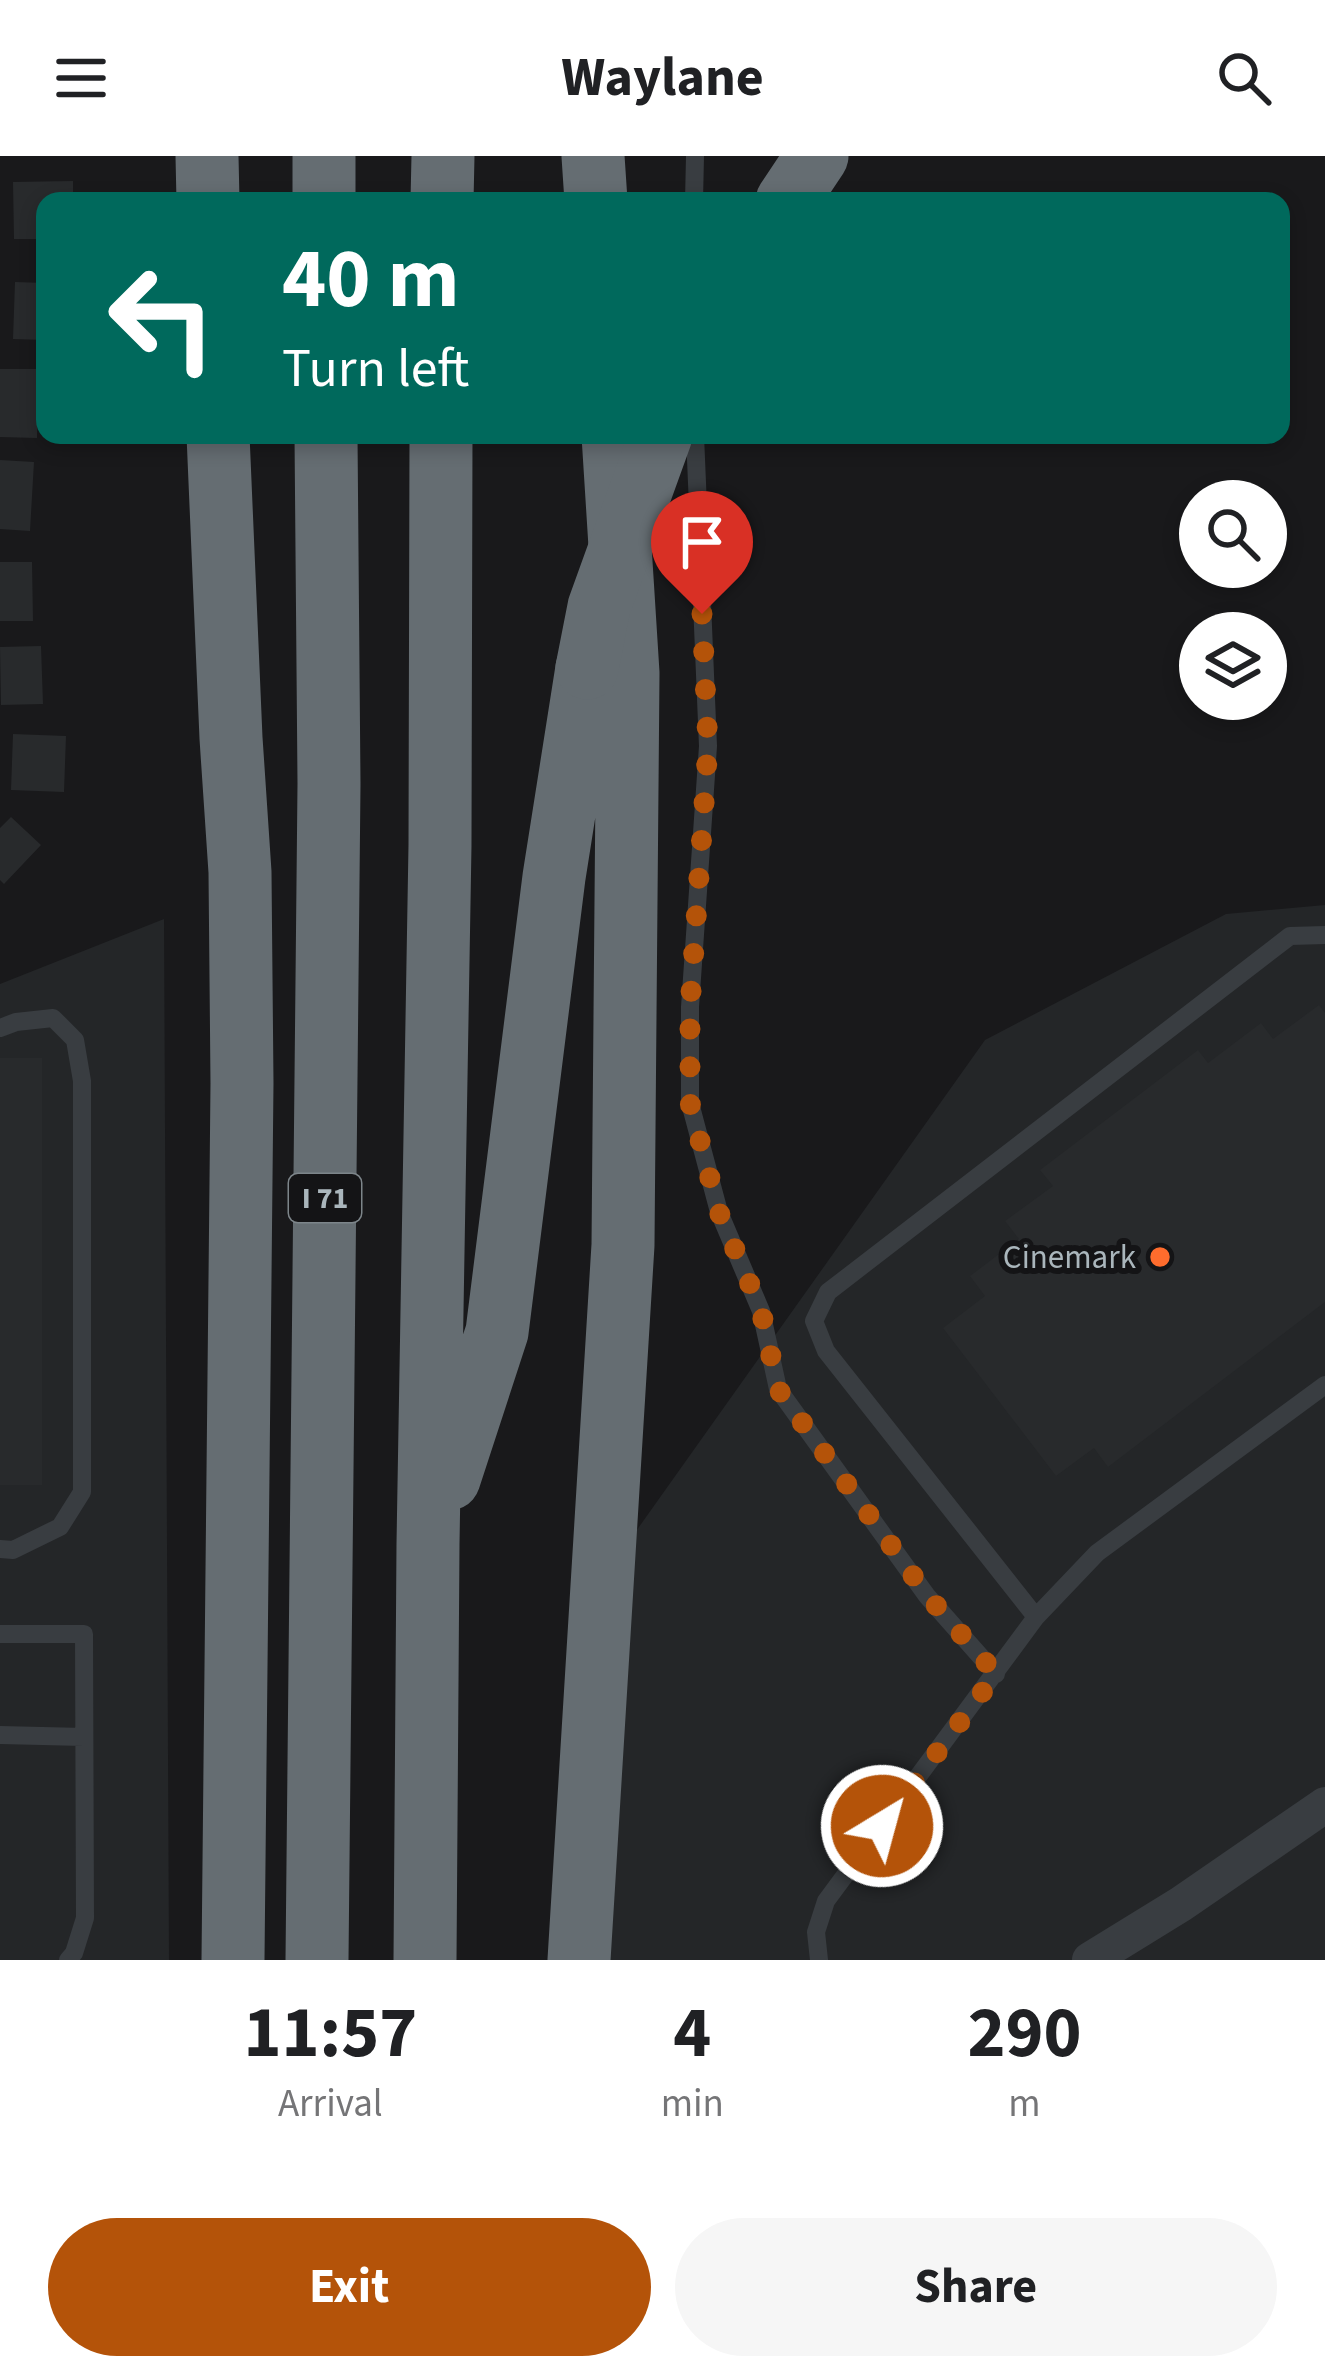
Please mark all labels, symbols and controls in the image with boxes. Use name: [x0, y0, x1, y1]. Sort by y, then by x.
text: Waylane: [561, 40, 764, 117]
icon: menu: [48, 45, 114, 111]
icon: search: [1211, 45, 1277, 111]
text: 40 m: [282, 220, 460, 340]
icon: left: [84, 240, 240, 396]
text: Turn left: [282, 331, 469, 408]
map controls: [1179, 480, 1287, 720]
button: search: [1179, 480, 1287, 588]
pin: [651, 491, 753, 614]
icon: arrive: [669, 509, 735, 575]
button: layers: [1179, 612, 1287, 720]
road number: I 71: [289, 1174, 361, 1222]
place label: Cinemark: [1003, 1234, 1137, 1281]
marker: Cinemark: [1147, 1244, 1173, 1270]
position arrow: [819, 1763, 945, 1889]
text: 11:57: [244, 1982, 417, 2085]
text: 4: [673, 1982, 711, 2085]
text: 290: [967, 1982, 1082, 2085]
text: Arrival: [278, 2076, 383, 2132]
text: min: [661, 2076, 724, 2132]
text: m: [1008, 2076, 1041, 2132]
button: Exit: [48, 2218, 651, 2356]
button: Share: [675, 2218, 1277, 2356]

